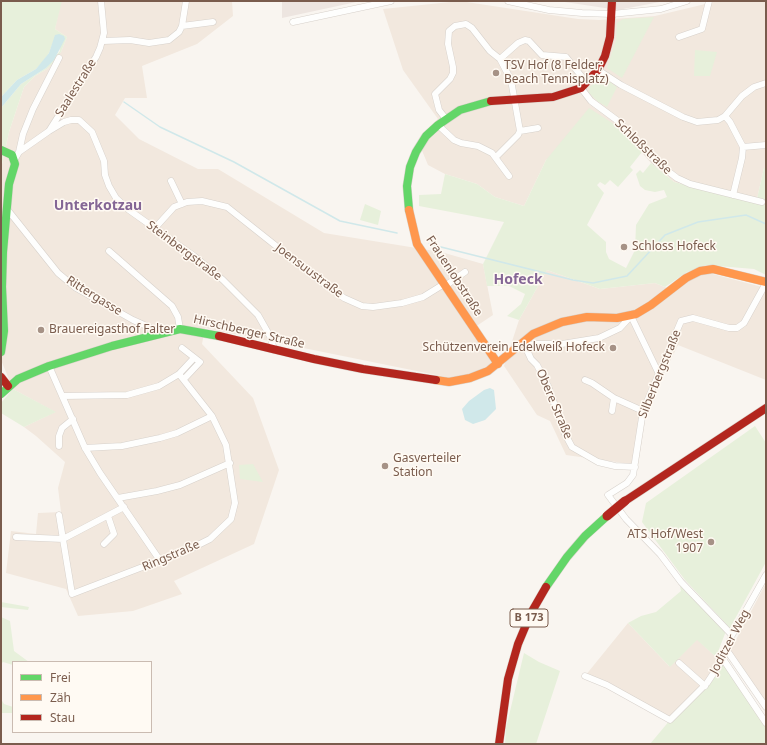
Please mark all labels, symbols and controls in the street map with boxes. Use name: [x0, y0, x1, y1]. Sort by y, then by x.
street label: Saalestraße: [52, 56, 100, 120]
place label: TSV Hof (8 Felder; Beach Tennisplatz): [504, 59, 609, 87]
marker: TSV Hof (8 Felder; Beach Tennisplatz): [491, 68, 501, 78]
street label: Schloßstraße: [612, 116, 674, 178]
district label: Unterkotzau: [54, 198, 142, 214]
street label: Steinbergstraße: [144, 218, 224, 284]
street label: Frauenlobstraße: [423, 233, 485, 319]
place label: Schloss Hofeck: [632, 240, 716, 254]
street label: Joensuustraße: [272, 241, 346, 301]
marker: Schloss Hofeck: [619, 242, 629, 252]
district label: Hofeck: [493, 272, 543, 288]
street label: Rittergasse: [63, 273, 125, 319]
street label: Hirschberger Straße: [192, 312, 306, 352]
place label: Brauereigasthof Falter: [49, 323, 175, 337]
marker: Brauereigasthof Falter: [36, 325, 46, 335]
street label: Silberbergstraße: [636, 328, 684, 420]
place label: Schützenverein Edelweiß Hofeck: [423, 341, 605, 355]
marker: Schützenverein Edelweiß Hofeck: [608, 343, 618, 353]
street label: Obere Straße: [533, 367, 575, 441]
place label: Gasverteiler Station: [393, 452, 461, 480]
marker: Gasverteiler Station: [380, 461, 390, 471]
place label: ATS Hof/West 1907: [627, 528, 703, 556]
street label: Ringstraße: [140, 537, 202, 575]
marker: ATS Hof/West 1907: [706, 537, 716, 547]
street label: Joditzer Weg: [707, 607, 753, 677]
road number: B 173: [510, 609, 548, 627]
legend: [12, 661, 152, 733]
text: Frei: [50, 669, 71, 686]
text: Zäh: [50, 689, 71, 706]
text: Stau: [50, 709, 75, 726]

